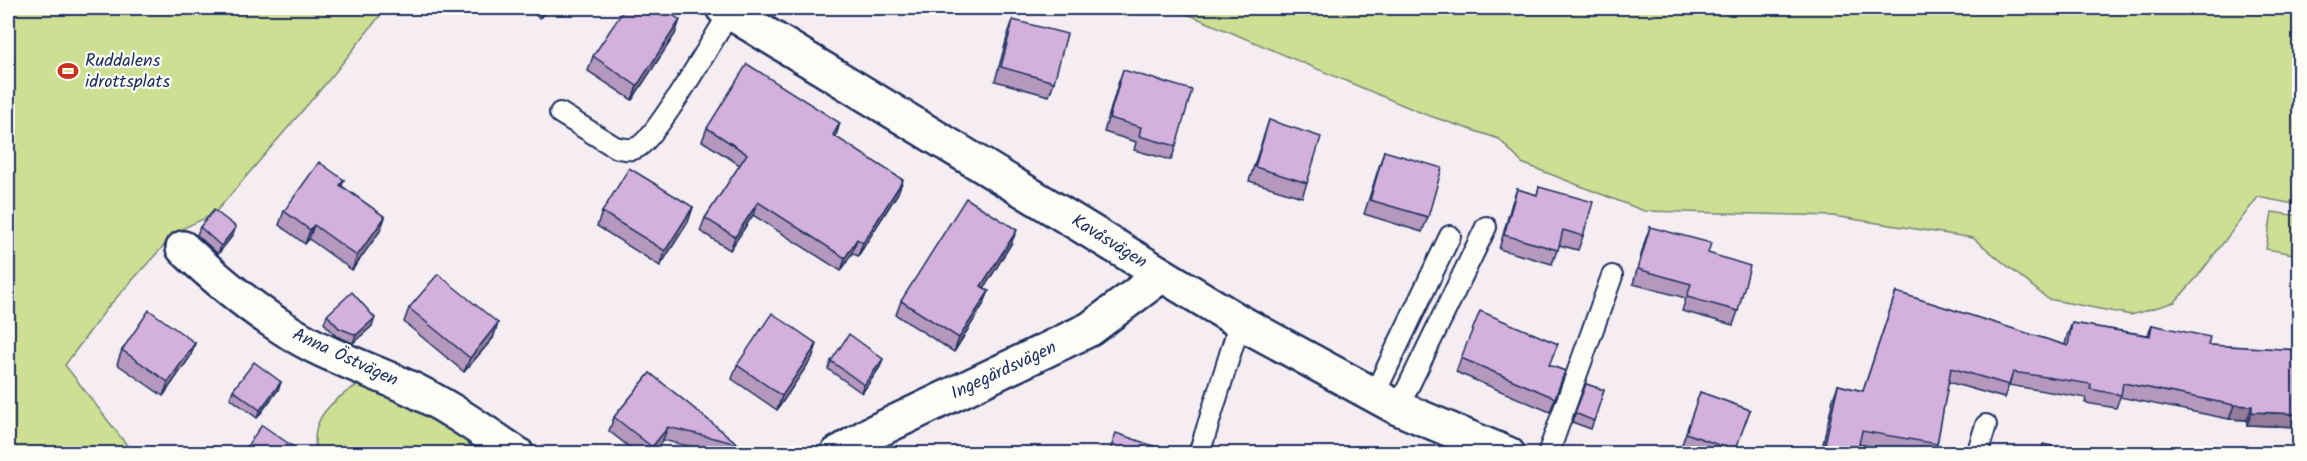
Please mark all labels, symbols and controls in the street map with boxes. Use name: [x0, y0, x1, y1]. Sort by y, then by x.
place label: Ruddalens idrottsplats: [85, 47, 170, 97]
sports icon: Ruddalens idrottsplats: [56, 59, 80, 83]
street label: Kavåsvägen: [1065, 207, 1153, 277]
street label: Anna Östvägen: [287, 321, 403, 395]
street label: Ingegärdsvägen: [946, 334, 1062, 408]

